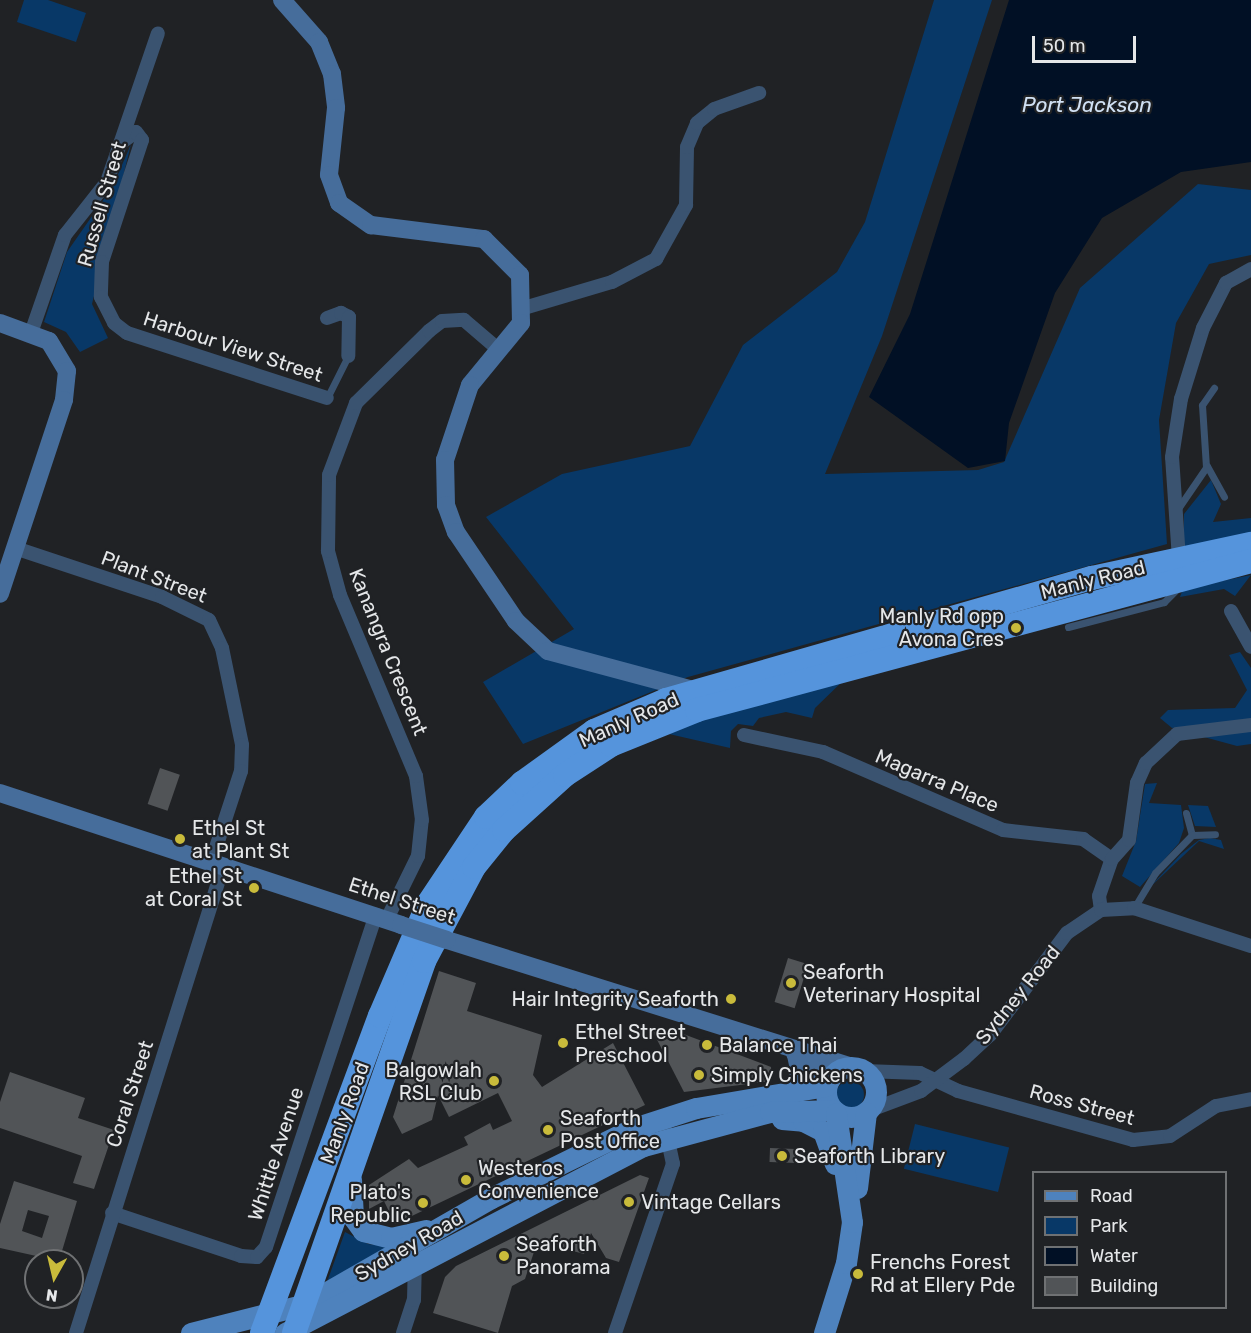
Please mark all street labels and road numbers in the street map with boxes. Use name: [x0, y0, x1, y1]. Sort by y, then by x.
street label: Russell Street: [73, 139, 131, 269]
street label: Harbour View Street: [140, 306, 326, 388]
street label: Plant Street: [98, 546, 210, 608]
street label: Manly Road: [1038, 555, 1148, 605]
street label: Kanangra Crescent: [344, 565, 432, 739]
street label: Manly Road: [575, 687, 683, 753]
street label: Magarra Place: [872, 744, 1002, 818]
street label: Ethel Street: [346, 872, 458, 930]
street label: Sydney Road: [971, 940, 1065, 1050]
street label: Coral Street: [101, 1038, 159, 1150]
street label: Manly Road: [315, 1059, 375, 1167]
street label: Ross Street: [1027, 1079, 1137, 1131]
street label: Whittle Avenue: [243, 1084, 309, 1224]
street label: Sydney Road: [350, 1205, 468, 1287]

